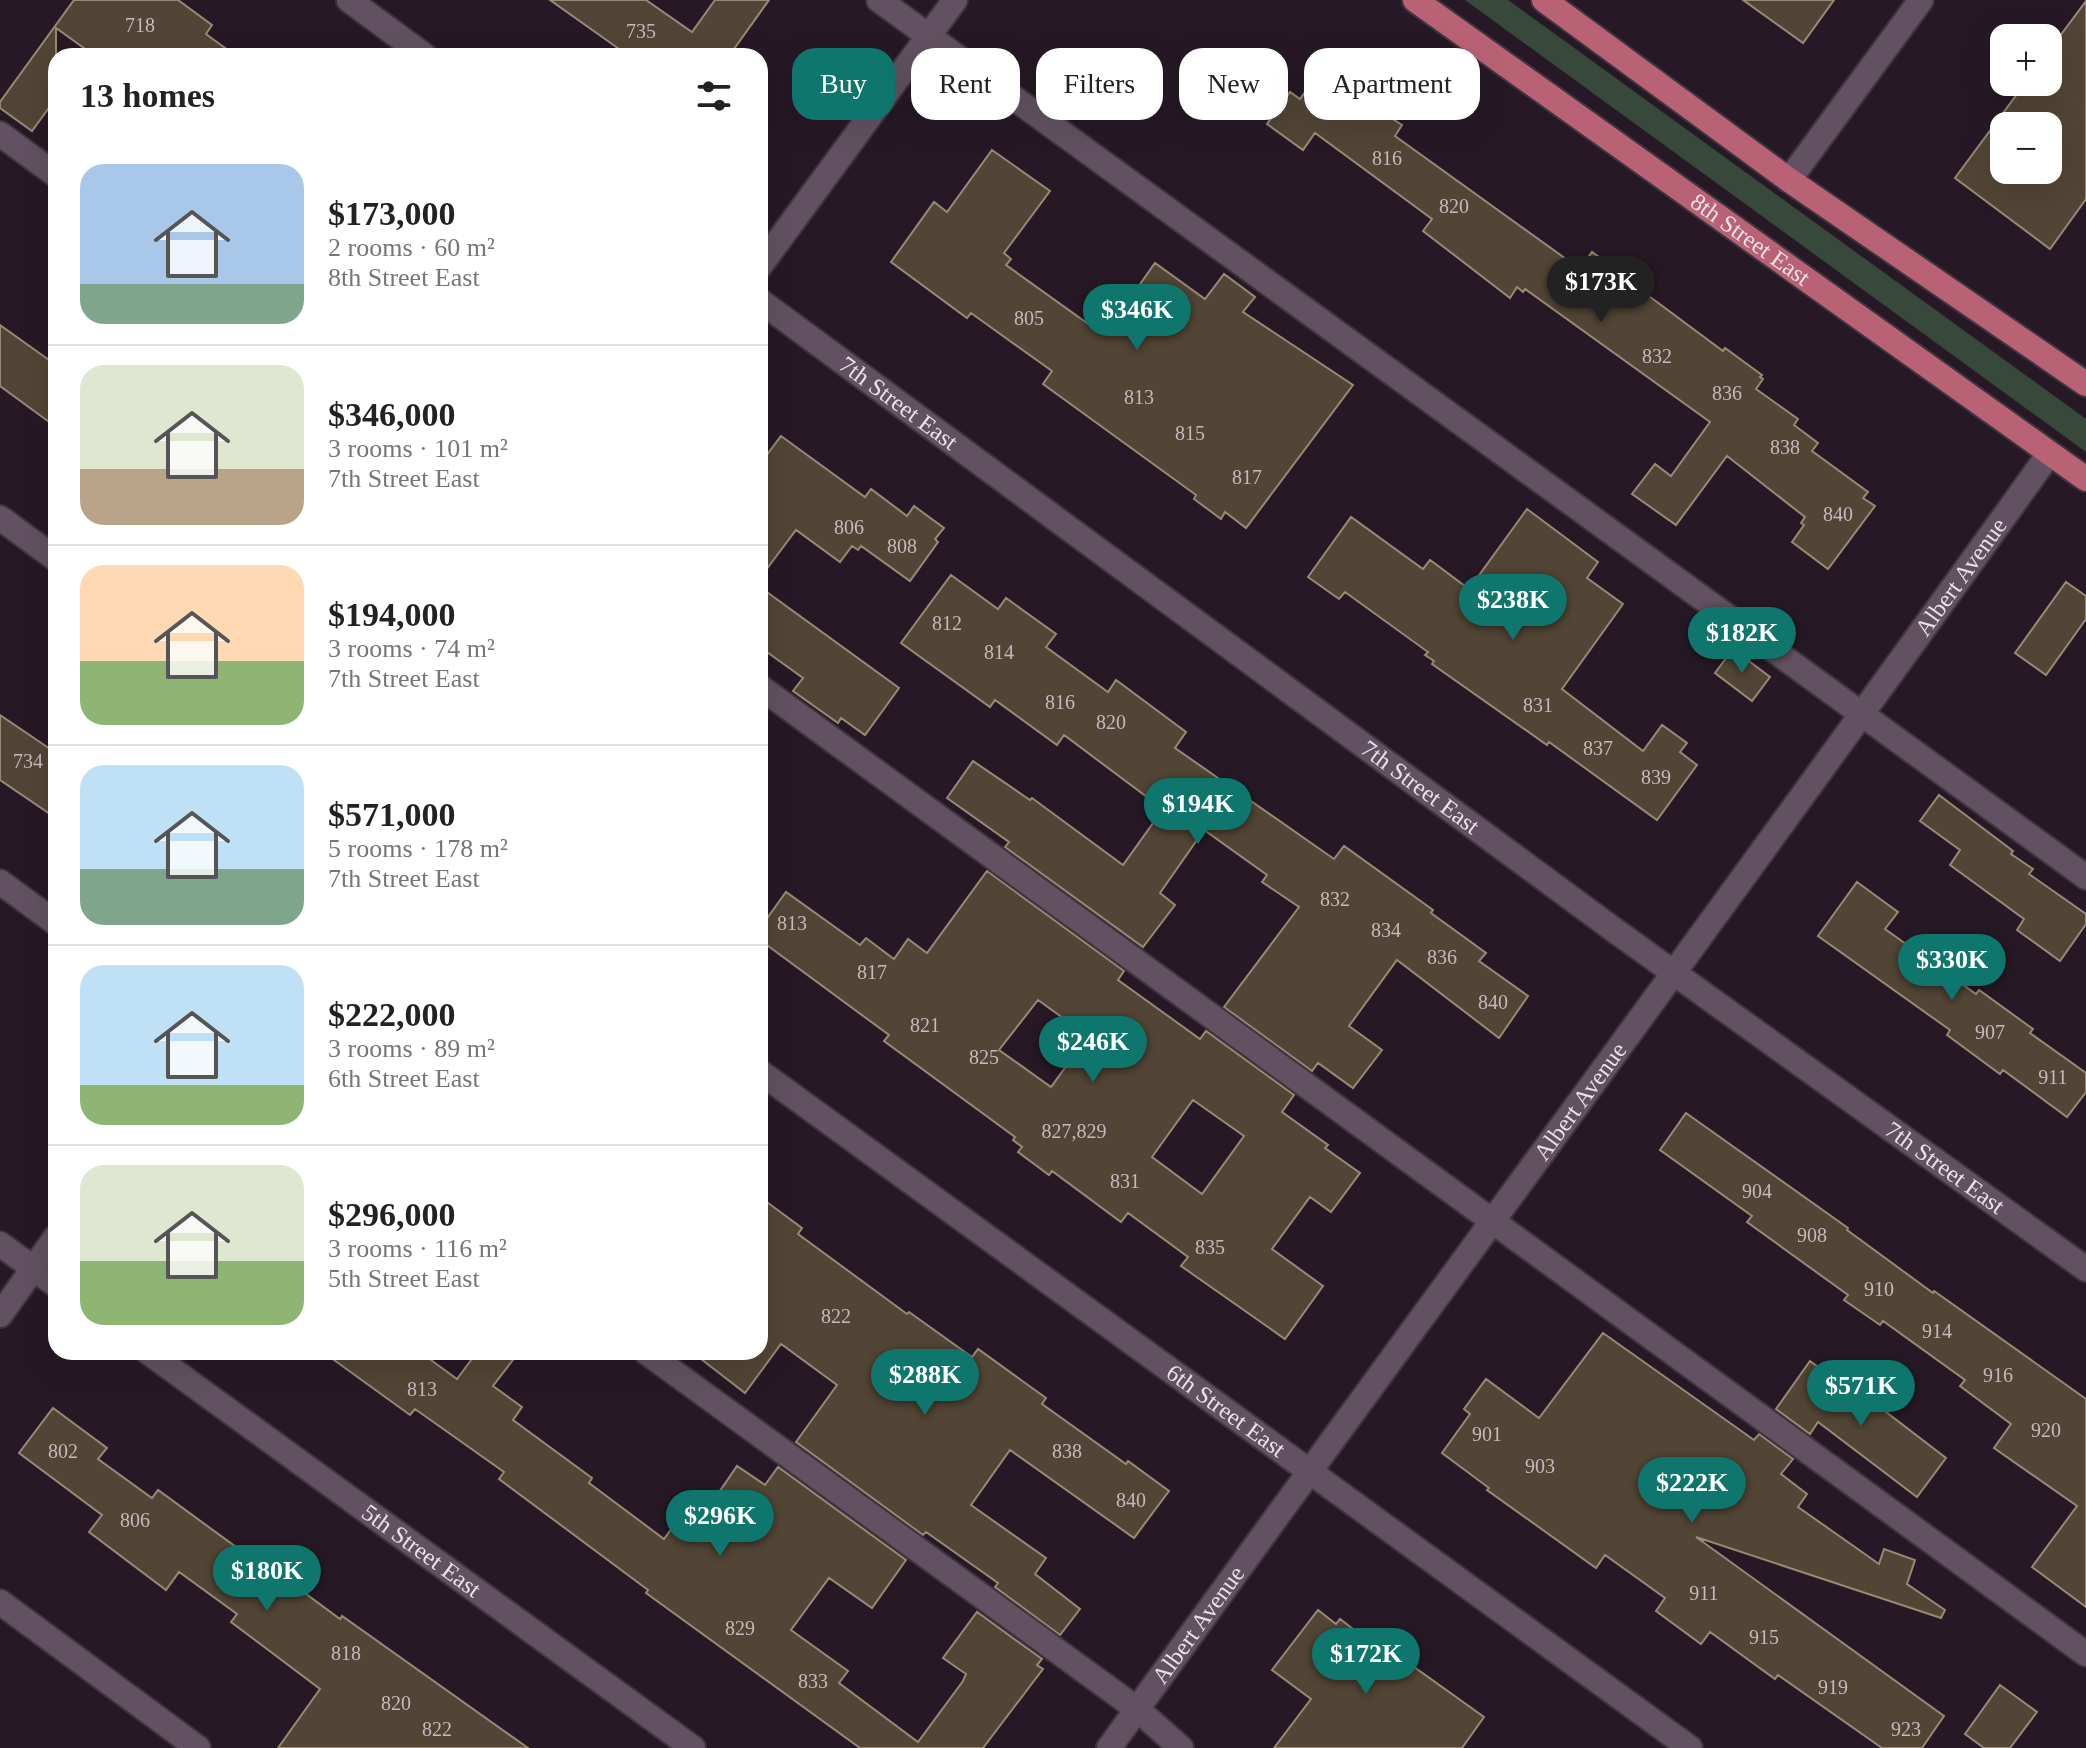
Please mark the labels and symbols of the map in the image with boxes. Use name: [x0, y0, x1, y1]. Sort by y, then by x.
house number: 718: [125, 14, 155, 36]
house number: 735: [626, 20, 656, 42]
house number: 816: [1372, 147, 1402, 169]
street label: 8th Street East: [1686, 188, 1815, 291]
house number: 820: [1439, 195, 1469, 217]
pin: $173K: [1545, 256, 1657, 324]
pin: $346K: [1081, 284, 1193, 352]
house number: 805: [1014, 307, 1044, 329]
house number: 832: [1642, 345, 1672, 367]
street label: 7th Street East: [834, 351, 963, 455]
house number: 836: [1712, 382, 1742, 404]
house number: 813: [1124, 386, 1154, 408]
house number: 815: [1175, 422, 1205, 444]
house number: 838: [1770, 436, 1800, 458]
house number: 817: [1232, 466, 1262, 488]
house number: 840: [1823, 503, 1853, 525]
street label: Albert Avenue: [1910, 513, 2012, 641]
house number: 806: [834, 516, 864, 538]
house number: 808: [887, 535, 917, 557]
pin: $238K: [1457, 574, 1569, 642]
pin: $182K: [1686, 607, 1798, 675]
house number: 812: [932, 612, 962, 634]
house number: 814: [984, 641, 1014, 663]
house number: 816: [1045, 691, 1075, 713]
house number: 831: [1523, 694, 1553, 716]
house number: 820: [1096, 711, 1126, 733]
street label: 7th Street East: [1356, 735, 1485, 839]
house number: 837: [1583, 737, 1613, 759]
house number: 734: [13, 750, 43, 772]
house number: 839: [1641, 766, 1671, 788]
pin: $194K: [1142, 778, 1254, 846]
house number: 832: [1320, 888, 1350, 910]
house number: 813: [777, 912, 807, 934]
house number: 834: [1371, 919, 1401, 941]
pin: $330K: [1896, 934, 2008, 1002]
house number: 836: [1427, 946, 1457, 968]
house number: 817: [857, 961, 887, 983]
house number: 840: [1478, 991, 1508, 1013]
house number: 821: [910, 1014, 940, 1036]
pin: $246K: [1037, 1016, 1149, 1084]
house number: 907: [1975, 1021, 2005, 1043]
street label: Albert Avenue: [1529, 1038, 1631, 1165]
house number: 825: [969, 1046, 999, 1068]
house number: 911: [2038, 1066, 2068, 1088]
street label: 7th Street East: [1880, 1116, 2010, 1219]
house number: 827,829: [1042, 1120, 1107, 1142]
house number: 831: [1110, 1170, 1140, 1192]
house number: 904: [1742, 1180, 1772, 1202]
house number: 908: [1797, 1224, 1827, 1246]
house number: 835: [1195, 1236, 1225, 1258]
house number: 910: [1864, 1278, 1894, 1300]
house number: 822: [821, 1305, 851, 1327]
house number: 914: [1922, 1320, 1952, 1342]
pin: $288K: [869, 1349, 981, 1417]
street label: 6th Street East: [1162, 1359, 1290, 1463]
pin: $571K: [1805, 1360, 1917, 1428]
house number: 916: [1983, 1364, 2013, 1386]
house number: 813: [407, 1378, 437, 1400]
house number: 920: [2031, 1419, 2061, 1441]
house number: 901: [1472, 1423, 1502, 1445]
house number: 802: [48, 1440, 78, 1462]
house number: 838: [1052, 1440, 1082, 1462]
house number: 903: [1525, 1455, 1555, 1477]
pin: $222K: [1636, 1457, 1748, 1525]
house number: 840: [1116, 1489, 1146, 1511]
pin: $296K: [664, 1490, 776, 1558]
street label: 5th Street East: [357, 1499, 486, 1603]
house number: 806: [120, 1509, 150, 1531]
pin: $180K: [211, 1545, 323, 1613]
street label: Albert Avenue: [1147, 1561, 1249, 1689]
house number: 911: [1689, 1582, 1719, 1604]
house number: 829: [725, 1617, 755, 1639]
house number: 915: [1749, 1626, 1779, 1648]
pin: $172K: [1310, 1628, 1422, 1696]
house number: 818: [331, 1642, 361, 1664]
house number: 833: [798, 1670, 828, 1692]
house number: 919: [1818, 1676, 1848, 1698]
house number: 820: [381, 1692, 411, 1714]
house number: 822: [422, 1718, 452, 1740]
house number: 923: [1891, 1718, 1921, 1740]

